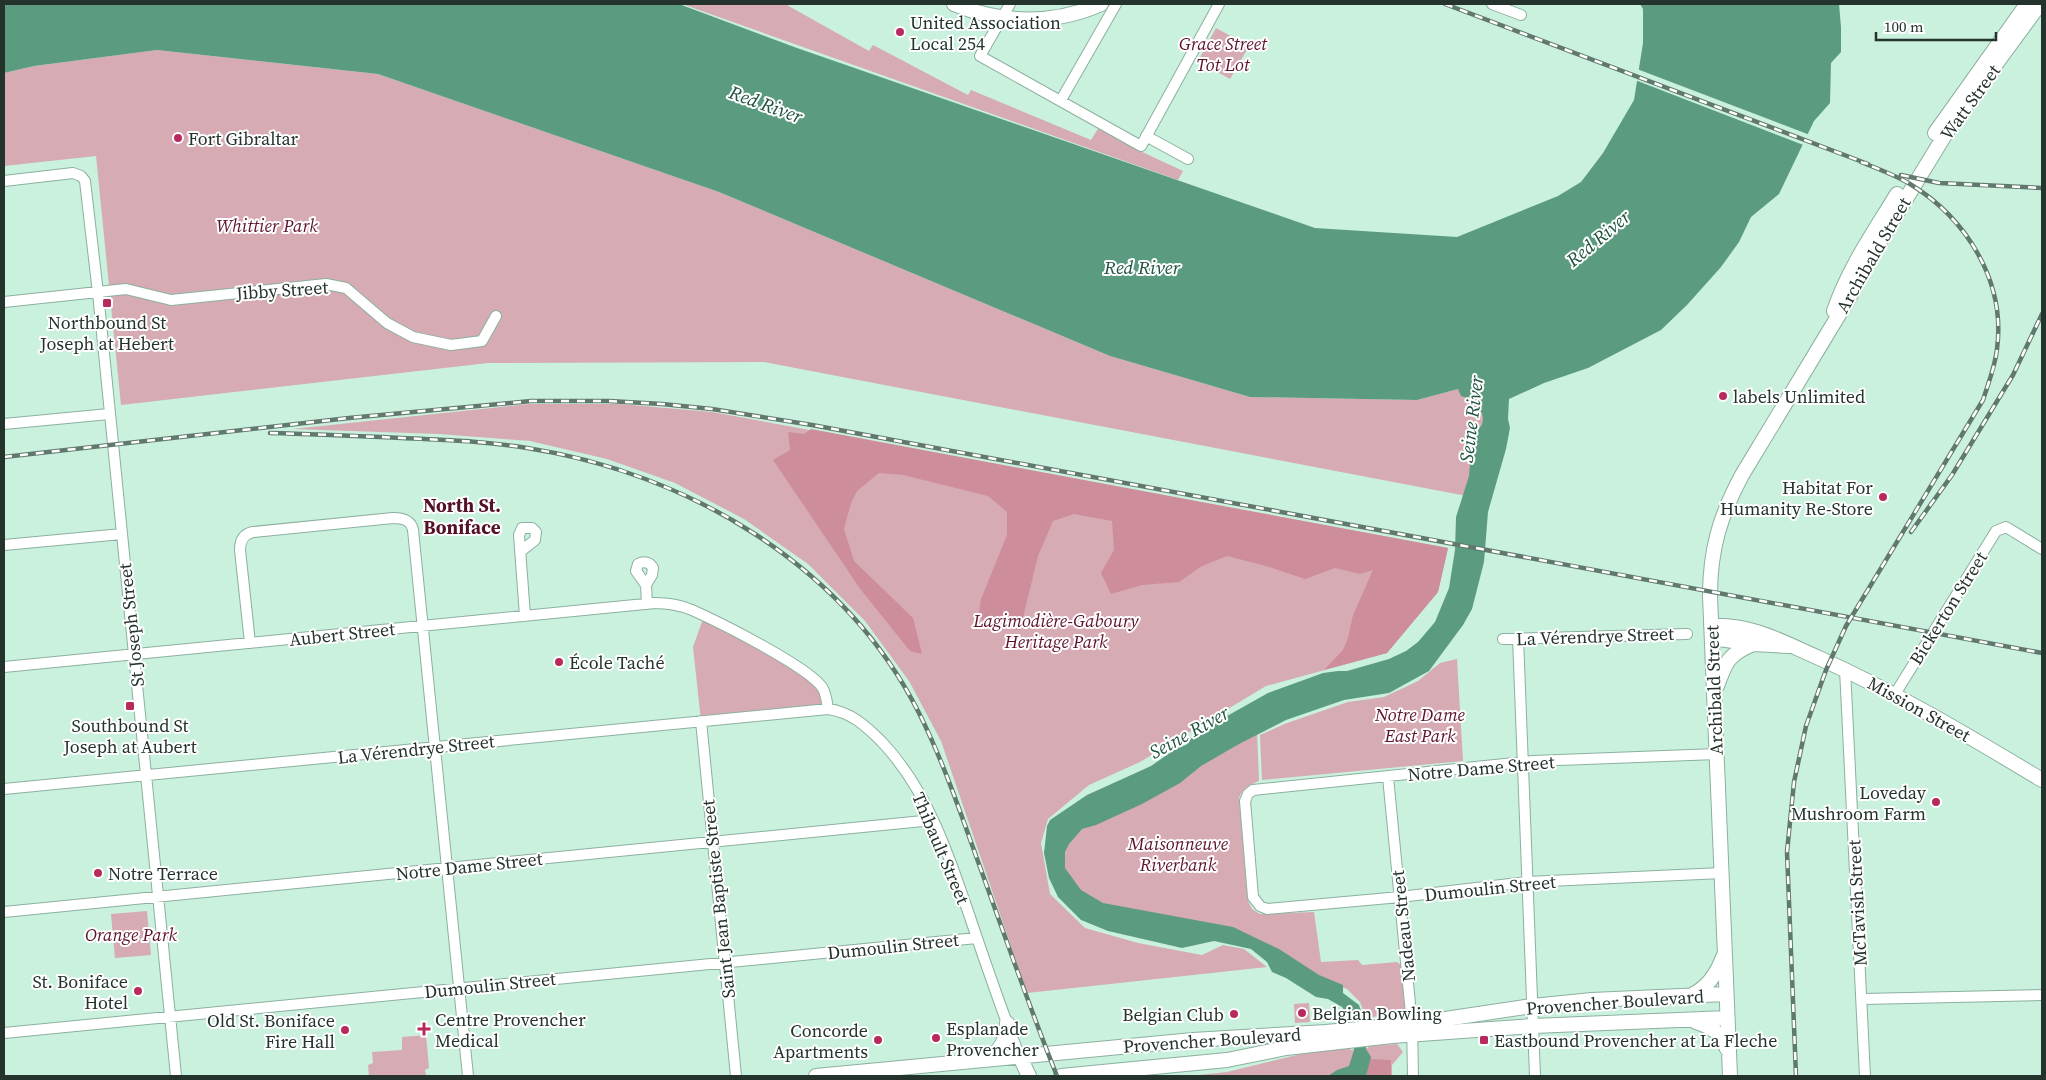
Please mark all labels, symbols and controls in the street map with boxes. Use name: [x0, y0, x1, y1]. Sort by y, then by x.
place label: United Association Local 254: [910, 10, 1061, 56]
scale bar: [1876, 10, 1996, 42]
text: 100 m: [1884, 16, 1924, 37]
marker: United Association Local 254: [894, 26, 906, 38]
park label: Grace Street Tot Lot: [1179, 31, 1268, 77]
street label: Watt Street: [1934, 59, 2006, 145]
water label: Red River: [725, 78, 808, 130]
place label: Fort Gibraltar: [188, 126, 298, 151]
marker: Fort Gibraltar: [172, 132, 184, 144]
street label: Archibald Street: [1830, 192, 1916, 318]
water label: Red River: [1560, 203, 1637, 273]
park label: Whittier Park: [216, 213, 318, 238]
water label: Red River: [1103, 254, 1182, 280]
street label: Jibby Street: [234, 274, 329, 306]
marker: Northbound St Joseph at Hebert: [101, 297, 113, 309]
place label: Northbound St Joseph at Hebert: [39, 310, 174, 356]
water label: Seine River: [1453, 373, 1489, 464]
place label: labels Unlimited: [1733, 384, 1865, 409]
marker: labels Unlimited: [1717, 390, 1729, 402]
place label: Habitat For Humanity Re-Store: [1720, 475, 1873, 521]
marker: Habitat For Humanity Re-Store: [1877, 491, 1889, 503]
district label: North St. Boniface: [423, 492, 501, 540]
street label: Bickerton Street: [1903, 546, 1993, 669]
street label: St Joseph Street: [112, 562, 150, 688]
park label: Lagimodière-Gaboury Heritage Park: [972, 608, 1139, 654]
street label: Aubert Street: [288, 616, 396, 652]
street label: La Vérendrye Street: [1516, 621, 1674, 651]
street label: Archibald Street: [1699, 624, 1729, 755]
place label: École Taché: [569, 650, 665, 675]
marker: École Taché: [553, 656, 565, 668]
street label: Mission Street: [1863, 670, 1975, 748]
water label: Seine River: [1144, 699, 1235, 765]
marker: Southbound St Joseph at Aubert: [124, 700, 136, 712]
park label: Notre Dame East Park: [1374, 702, 1466, 748]
place label: Southbound St Joseph at Aubert: [62, 713, 197, 759]
street label: La Vérendrye Street: [336, 728, 496, 770]
street label: Notre Dame Street: [1407, 749, 1556, 787]
place label: Loveday Mushroom Farm: [1791, 780, 1927, 826]
street label: Thibault Street: [906, 788, 976, 908]
marker: Loveday Mushroom Farm: [1930, 796, 1942, 808]
street label: Saint Jean Baptiste Street: [695, 798, 741, 999]
park label: Maisonneuve Riverbank: [1127, 831, 1229, 877]
street label: McTavish Street: [1841, 839, 1873, 967]
street label: Notre Dame Street: [394, 846, 544, 886]
place label: Notre Terrace: [108, 861, 218, 886]
marker: Notre Terrace: [92, 867, 104, 879]
street label: Nadeau Street: [1385, 869, 1421, 983]
street label: Dumoulin Street: [1423, 869, 1557, 907]
park label: Orange Park: [85, 922, 178, 947]
street label: Dumoulin Street: [826, 927, 960, 965]
street label: Dumoulin Street: [423, 966, 557, 1004]
place label: St. Boniface Hotel: [33, 969, 128, 1015]
street label: Provencher Boulevard: [1525, 983, 1705, 1021]
marker: St. Boniface Hotel: [132, 985, 144, 997]
place label: Belgian Bowling: [1312, 1001, 1442, 1026]
place label: Belgian Club: [1122, 1002, 1224, 1027]
place label: Centre Provencher Medical: [435, 1007, 586, 1053]
marker: Belgian Bowling: [1296, 1007, 1308, 1019]
place label: Old St. Boniface Fire Hall: [207, 1008, 335, 1054]
marker: Belgian Club: [1228, 1008, 1240, 1020]
place label: Esplanade Provencher: [946, 1016, 1039, 1062]
place label: Concorde Apartments: [773, 1018, 868, 1064]
street label: Provencher Boulevard: [1122, 1021, 1302, 1059]
marker: Centre Provencher Medical: [417, 1022, 431, 1036]
marker: Old St. Boniface Fire Hall: [339, 1024, 351, 1036]
place label: Eastbound Provencher at La Fleche: [1494, 1028, 1777, 1053]
marker: Esplanade Provencher: [930, 1032, 942, 1044]
marker: Concorde Apartments: [872, 1034, 884, 1046]
marker: Eastbound Provencher at La Fleche: [1478, 1034, 1490, 1046]

